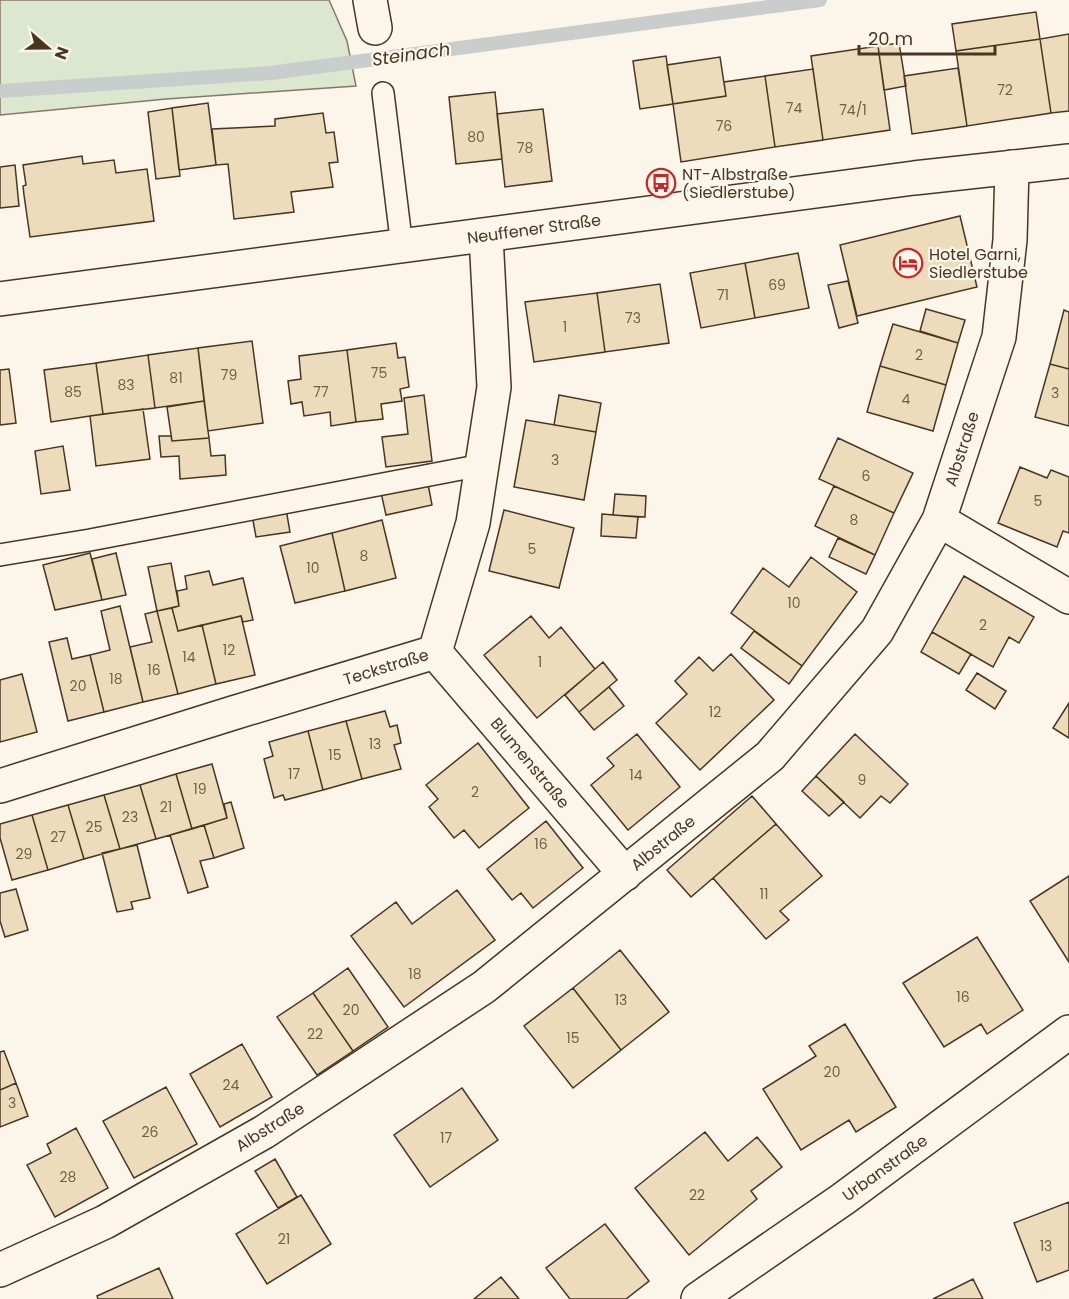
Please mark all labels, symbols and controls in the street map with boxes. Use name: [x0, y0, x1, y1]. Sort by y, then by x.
north arrow: [18, 18, 78, 78]
scale bar: [859, 18, 996, 56]
text: 20 m: [868, 26, 913, 51]
water label: Steinach: [370, 36, 452, 72]
text: N: [49, 43, 74, 63]
house number: 72: [997, 80, 1013, 100]
house number: 74: [786, 98, 802, 118]
house number: 74/1: [839, 100, 867, 120]
house number: 76: [716, 116, 732, 136]
house number: 80: [467, 127, 485, 147]
house number: 78: [517, 138, 533, 158]
place label: NT-Albstraße (Siedlerstube): [682, 163, 796, 204]
bus stop icon: NT-Albstraße (Siedlerstube): [645, 167, 677, 199]
street label: Neuffener Straße: [466, 208, 603, 250]
place label: Hotel Garni, Siedlerstube: [929, 243, 1028, 284]
hotel icon: Hotel Garni, Siedlerstube: [892, 247, 924, 279]
house number: 69: [768, 275, 786, 295]
house number: 71: [717, 285, 729, 305]
house number: 73: [625, 308, 641, 328]
house number: 1: [563, 317, 567, 337]
house number: 2: [915, 345, 923, 365]
house number: 75: [371, 363, 387, 383]
house number: 79: [221, 365, 237, 385]
house number: 81: [169, 368, 183, 388]
house number: 83: [117, 375, 135, 395]
house number: 85: [64, 382, 82, 402]
house number: 77: [313, 382, 329, 402]
house number: 3: [1051, 383, 1059, 403]
house number: 4: [902, 389, 911, 409]
street label: Albstraße: [939, 409, 985, 489]
house number: 3: [551, 450, 559, 470]
house number: 6: [862, 466, 871, 486]
house number: 5: [1034, 491, 1042, 511]
house number: 8: [850, 510, 859, 530]
house number: 5: [528, 539, 536, 559]
house number: 8: [360, 546, 369, 566]
house number: 10: [306, 558, 320, 578]
house number: 10: [787, 593, 801, 613]
house number: 2: [979, 615, 987, 635]
house number: 12: [223, 640, 235, 660]
street label: Teckstraße: [340, 643, 432, 691]
house number: 14: [182, 647, 196, 667]
house number: 1: [538, 652, 542, 672]
house number: 16: [147, 660, 161, 680]
house number: 18: [109, 669, 123, 689]
house number: 20: [70, 676, 86, 696]
house number: 12: [709, 702, 721, 722]
street label: Blumenstraße: [485, 713, 575, 814]
house number: 13: [369, 734, 381, 754]
house number: 15: [328, 745, 342, 765]
house number: 17: [288, 764, 300, 784]
house number: 14: [629, 765, 643, 785]
house number: 9: [858, 770, 866, 790]
house number: 19: [193, 779, 207, 799]
house number: 2: [471, 782, 479, 802]
house number: 21: [160, 797, 172, 817]
house number: 23: [122, 807, 138, 827]
street label: Albstraße: [626, 810, 700, 876]
house number: 25: [86, 817, 102, 837]
house number: 27: [50, 827, 66, 847]
house number: 16: [534, 834, 548, 854]
house number: 29: [16, 844, 32, 864]
house number: 11: [760, 884, 768, 904]
house number: 18: [408, 964, 422, 984]
house number: 16: [956, 987, 970, 1007]
house number: 13: [615, 990, 627, 1010]
house number: 20: [343, 1000, 359, 1020]
house number: 22: [307, 1024, 323, 1044]
house number: 15: [566, 1028, 580, 1048]
house number: 20: [824, 1062, 840, 1082]
house number: 24: [223, 1075, 240, 1095]
house number: 3: [8, 1093, 16, 1113]
street label: Albstraße: [231, 1097, 309, 1157]
house number: 26: [142, 1122, 159, 1142]
house number: 17: [440, 1128, 452, 1148]
street label: Urbanstraße: [838, 1129, 932, 1207]
house number: 28: [60, 1167, 77, 1187]
house number: 22: [689, 1185, 705, 1205]
house number: 21: [278, 1229, 290, 1249]
house number: 13: [1040, 1236, 1052, 1256]

